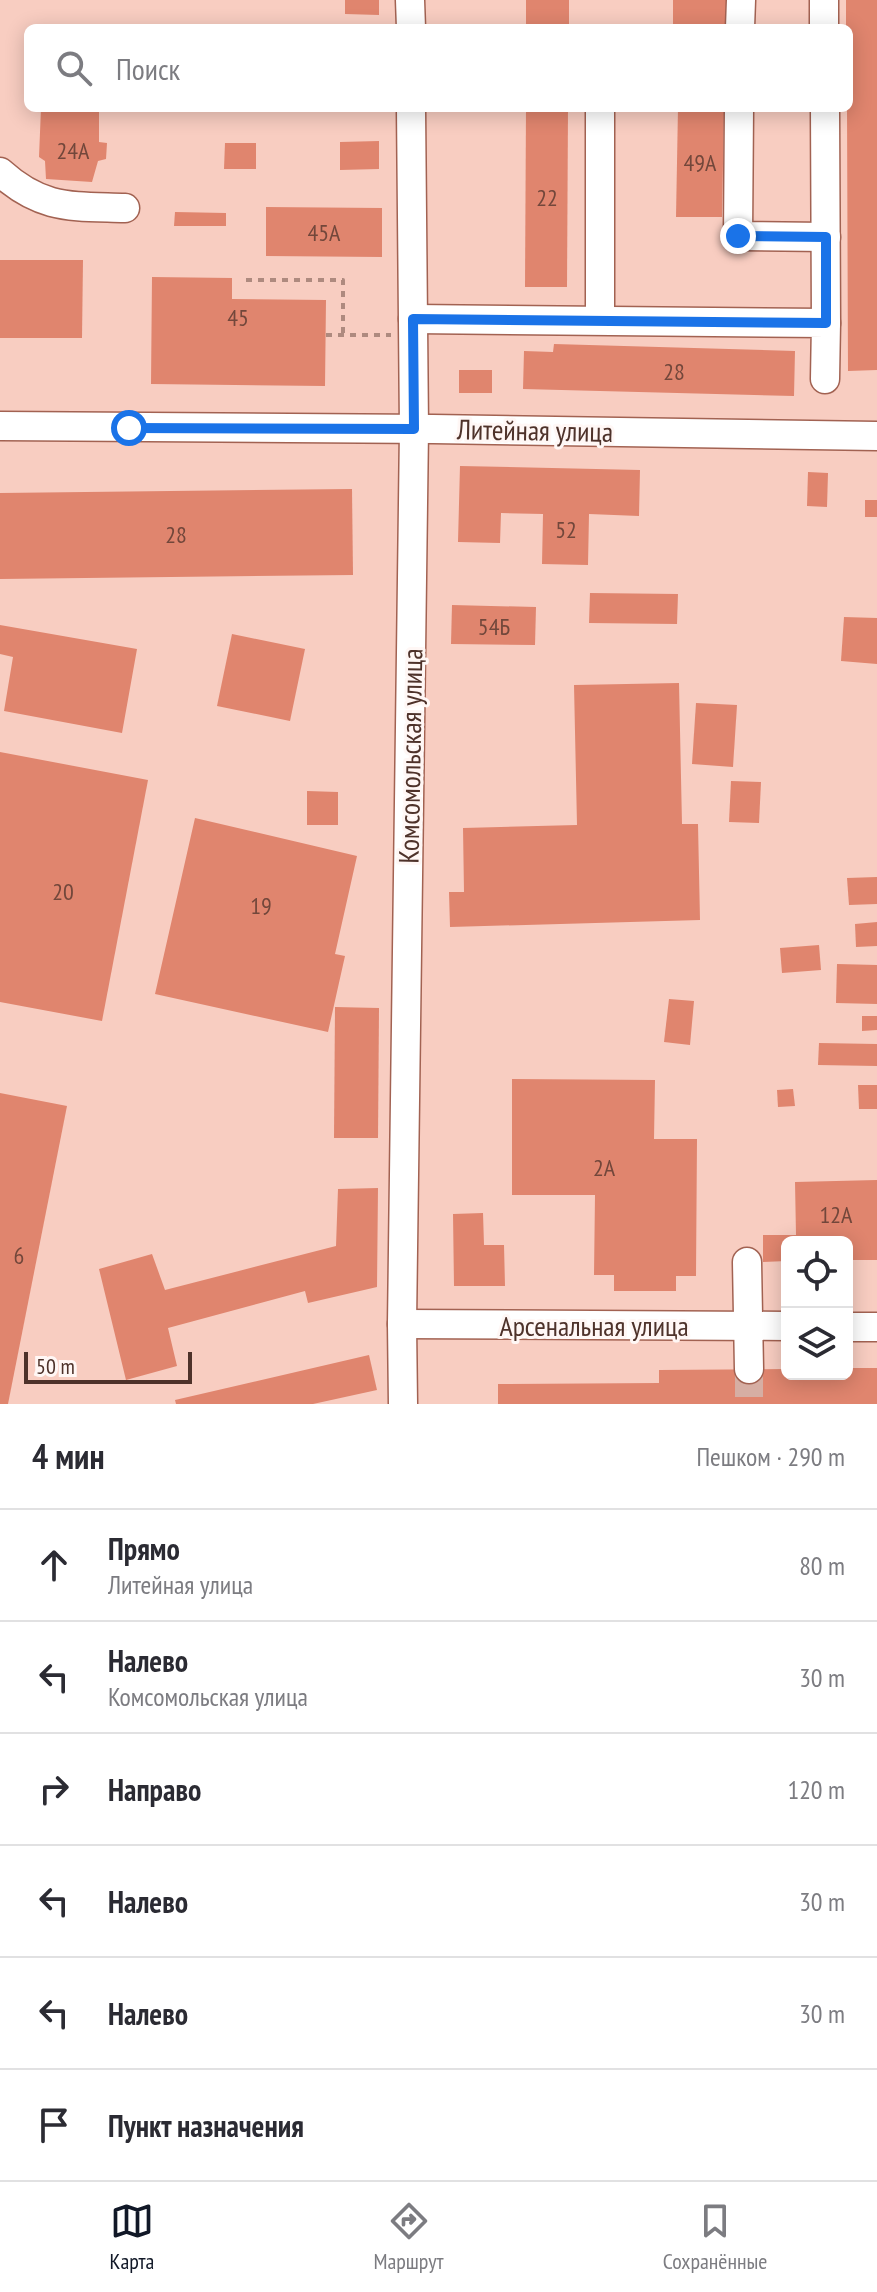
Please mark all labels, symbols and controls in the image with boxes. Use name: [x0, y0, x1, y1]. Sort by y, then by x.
search box: [24, 24, 853, 112]
icon: search: [52, 46, 96, 90]
text: Поиск: [116, 49, 180, 88]
house number: 24А: [57, 135, 90, 166]
house number: 49А: [684, 147, 717, 178]
house number: 22: [536, 182, 558, 213]
house number: 45А: [308, 217, 341, 248]
route end: [720, 218, 756, 254]
house number: 45: [227, 302, 249, 333]
house number: 28: [663, 356, 685, 387]
route start: [111, 410, 147, 446]
street label: Литейная улица: [456, 410, 613, 450]
house number: 52: [555, 514, 577, 545]
house number: 28: [165, 519, 187, 550]
house number: 54Б: [478, 611, 510, 642]
street label: Комсомольская улица: [390, 648, 430, 864]
house number: 20: [52, 876, 74, 907]
house number: 19: [250, 890, 272, 921]
house number: 2А: [593, 1152, 616, 1183]
house number: 12А: [820, 1199, 853, 1230]
map controls: [781, 1236, 853, 1380]
button: locate: [781, 1236, 853, 1308]
house number: 6: [14, 1240, 24, 1271]
street label: Арсенальная улица: [499, 1307, 689, 1344]
button: layers: [781, 1308, 853, 1380]
scale bar: [24, 1348, 192, 1384]
text: 50 m: [36, 1352, 75, 1380]
text: 4 мин: [32, 1434, 105, 1478]
text: Пешком · 290 m: [696, 1440, 845, 1473]
text: Прямо: [108, 1529, 180, 1568]
icon: ahead: [32, 1543, 76, 1587]
text: 80 m: [799, 1549, 845, 1582]
text: Литейная улица: [108, 1568, 253, 1601]
text: Налево: [108, 1641, 188, 1680]
icon: left: [32, 1655, 76, 1699]
text: 30 m: [799, 1661, 845, 1694]
text: Комсомольская улица: [108, 1680, 308, 1713]
icon: right: [32, 1767, 76, 1811]
text: Направо: [108, 1770, 201, 1809]
text: 120 m: [787, 1773, 845, 1806]
icon: left: [32, 1879, 76, 1923]
text: Налево: [108, 1882, 188, 1921]
text: 30 m: [799, 1885, 845, 1918]
icon: left: [32, 1991, 76, 2035]
text: Налево: [108, 1994, 188, 2033]
text: 30 m: [799, 1997, 845, 2030]
icon: arrive: [32, 2103, 76, 2147]
text: Пункт назначения: [108, 2106, 304, 2145]
tab: Карта: [110, 2199, 154, 2275]
tab: Маршрут: [373, 2199, 444, 2275]
tab: Сохранённые: [663, 2199, 767, 2275]

